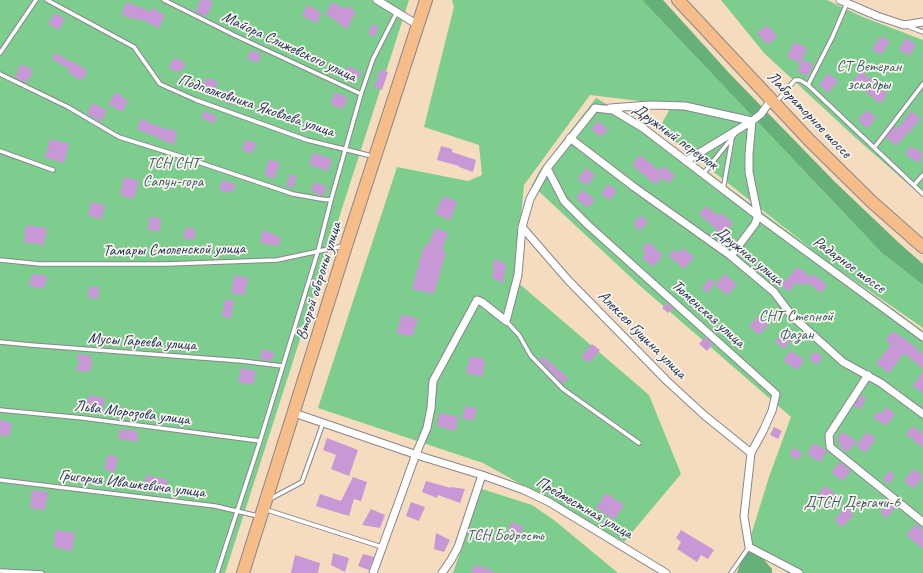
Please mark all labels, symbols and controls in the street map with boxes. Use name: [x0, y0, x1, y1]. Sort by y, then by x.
street label: Майора Слижевского улица: [219, 7, 359, 87]
park label: СТ Ветеран эскадры: [837, 57, 901, 95]
street label: Лабораторное шоссе: [763, 68, 855, 162]
street label: Подполковника Яковлева улица: [175, 70, 337, 142]
street label: Дружный переулок: [629, 100, 721, 174]
park label: ТСН СНТ Сапун-гора: [143, 154, 203, 192]
street label: Второй обороны улица: [292, 220, 346, 342]
street label: Дружная улица: [710, 222, 788, 290]
street label: Радарное шоссе: [809, 232, 889, 298]
street label: Тамары Смоленской улица: [103, 239, 245, 261]
street label: Тюменская улица: [667, 276, 749, 352]
street label: Алексея Гущина улица: [594, 287, 690, 383]
park label: СНТ Степной Фазан: [759, 307, 833, 345]
street label: Мусы Гареева улица: [87, 329, 197, 355]
street label: Льва Морозова улица: [73, 396, 191, 430]
street label: Григория Ивашкевича улица: [58, 466, 206, 502]
street label: Предместная улица: [532, 473, 636, 543]
park label: ДТСН Дергачи-6: [804, 493, 900, 513]
park label: ТСН Бодрость: [466, 526, 544, 546]

